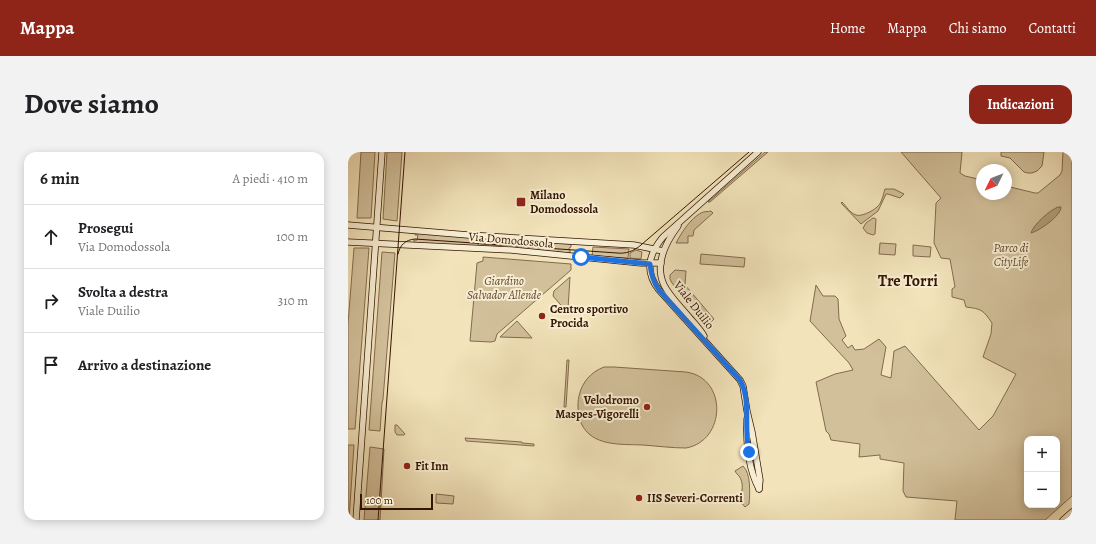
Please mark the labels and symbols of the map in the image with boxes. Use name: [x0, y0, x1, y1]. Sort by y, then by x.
north arrow: [976, 164, 1012, 200]
place label: Milano Domodossola: [530, 187, 598, 217]
marker: Milano Domodossola: [515, 196, 527, 208]
street label: Via Domodossola: [467, 228, 555, 252]
park label: Parco di CityLife: [994, 240, 1029, 270]
route start: [572, 248, 590, 266]
district label: Tre Torri: [878, 270, 938, 292]
park label: Giardino Salvador Allende: [467, 273, 542, 303]
street label: Viale Duilio: [670, 277, 718, 332]
place label: Centro sportivo Procida: [550, 301, 628, 331]
marker: Centro sportivo Procida: [537, 311, 547, 321]
place label: Velodromo Maspes-Vigorelli: [555, 392, 639, 422]
marker: Velodromo Maspes-Vigorelli: [642, 402, 652, 412]
route end: [740, 443, 758, 461]
place label: Fit Inn: [415, 458, 449, 474]
marker: Fit Inn: [402, 461, 412, 471]
place label: IIS Severi-Correnti: [647, 490, 743, 506]
scale bar: [360, 492, 433, 511]
marker: IIS Severi-Correnti: [634, 493, 644, 503]

